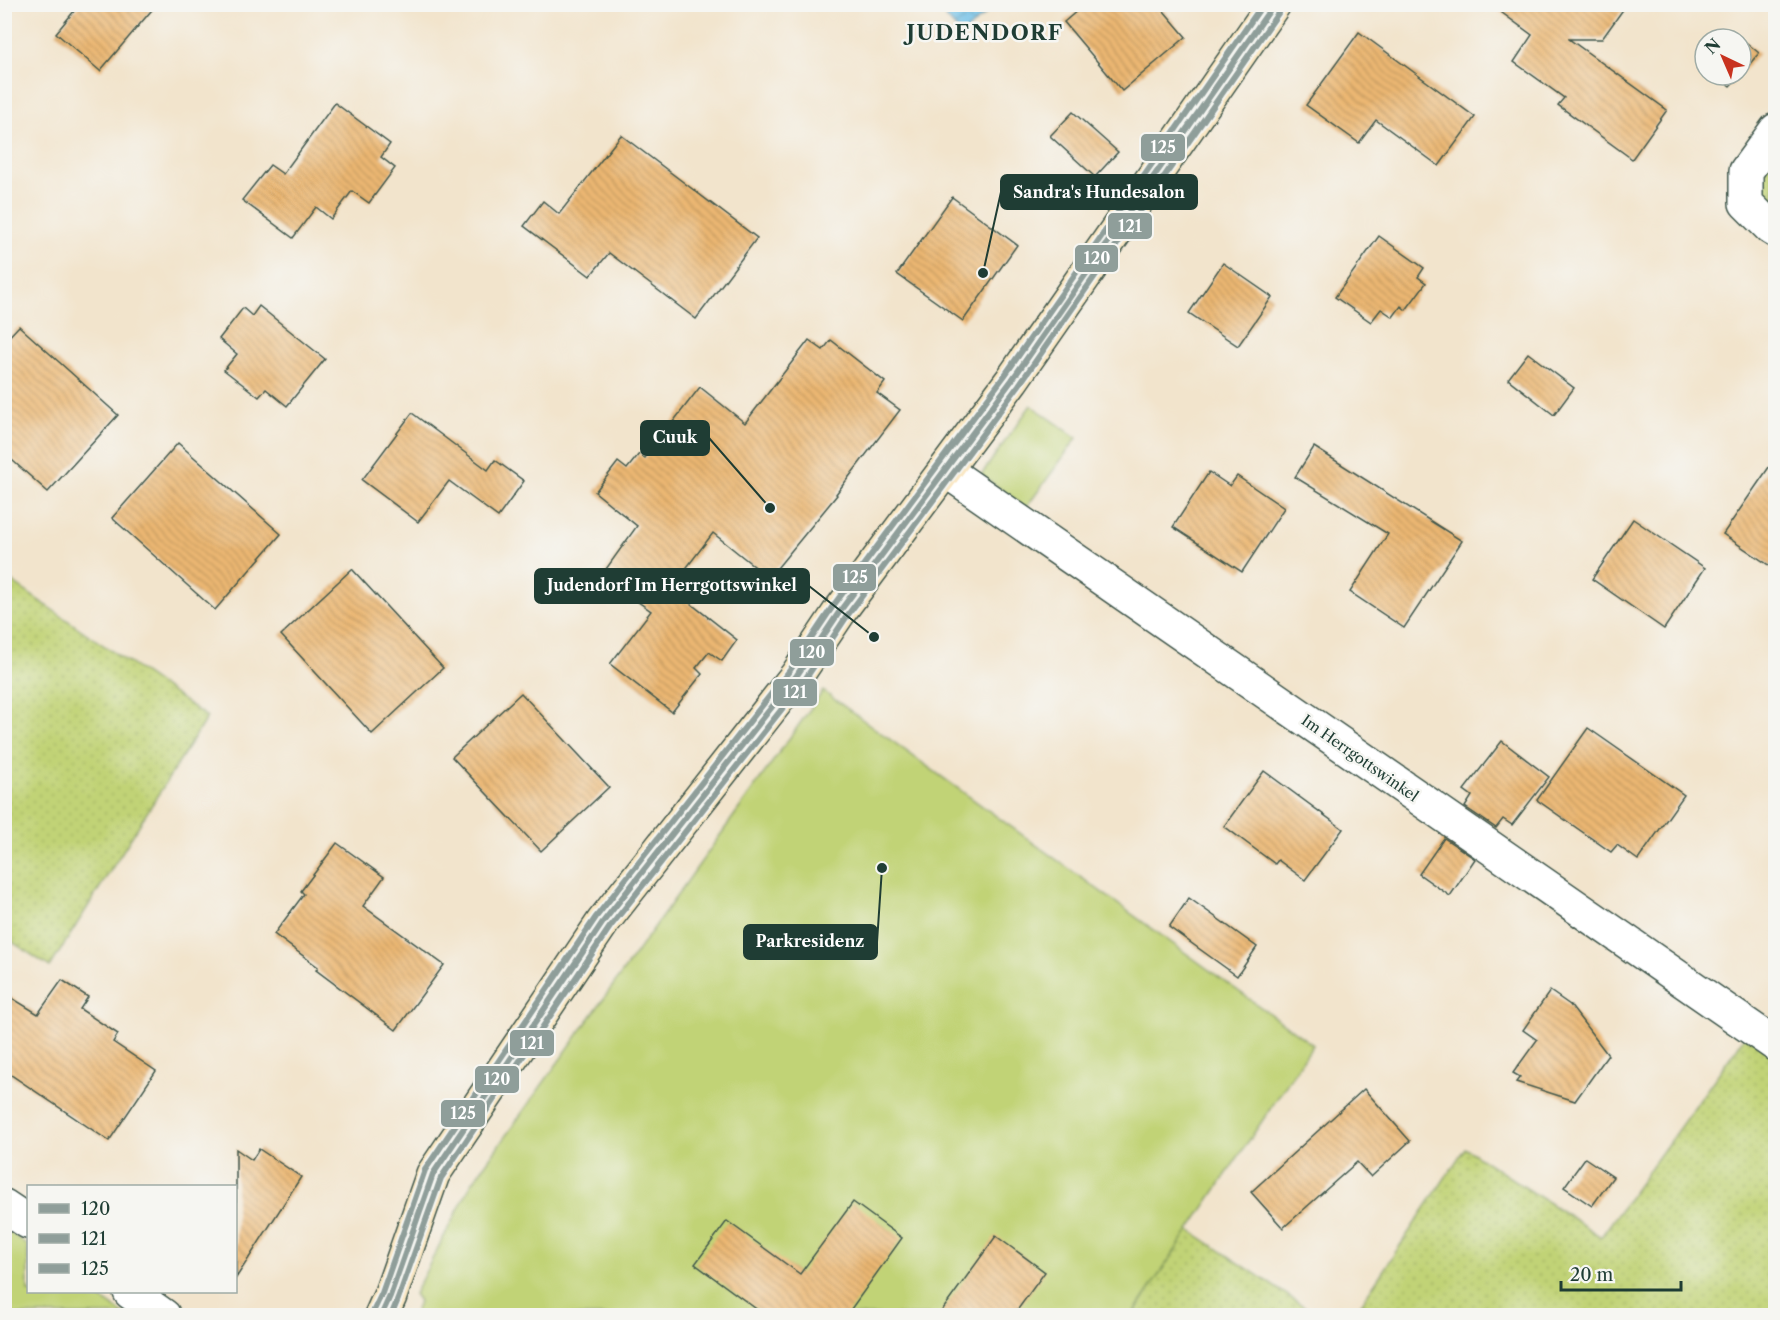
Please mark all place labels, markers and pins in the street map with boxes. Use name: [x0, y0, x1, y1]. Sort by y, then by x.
callout: Sandra's Hundesalon: [1001, 175, 1197, 209]
callout: Cuuk: [641, 421, 709, 455]
callout: Judendorf Im Herrgottswinkel: [535, 569, 809, 603]
callout: Parkresidenz: [744, 925, 877, 959]

